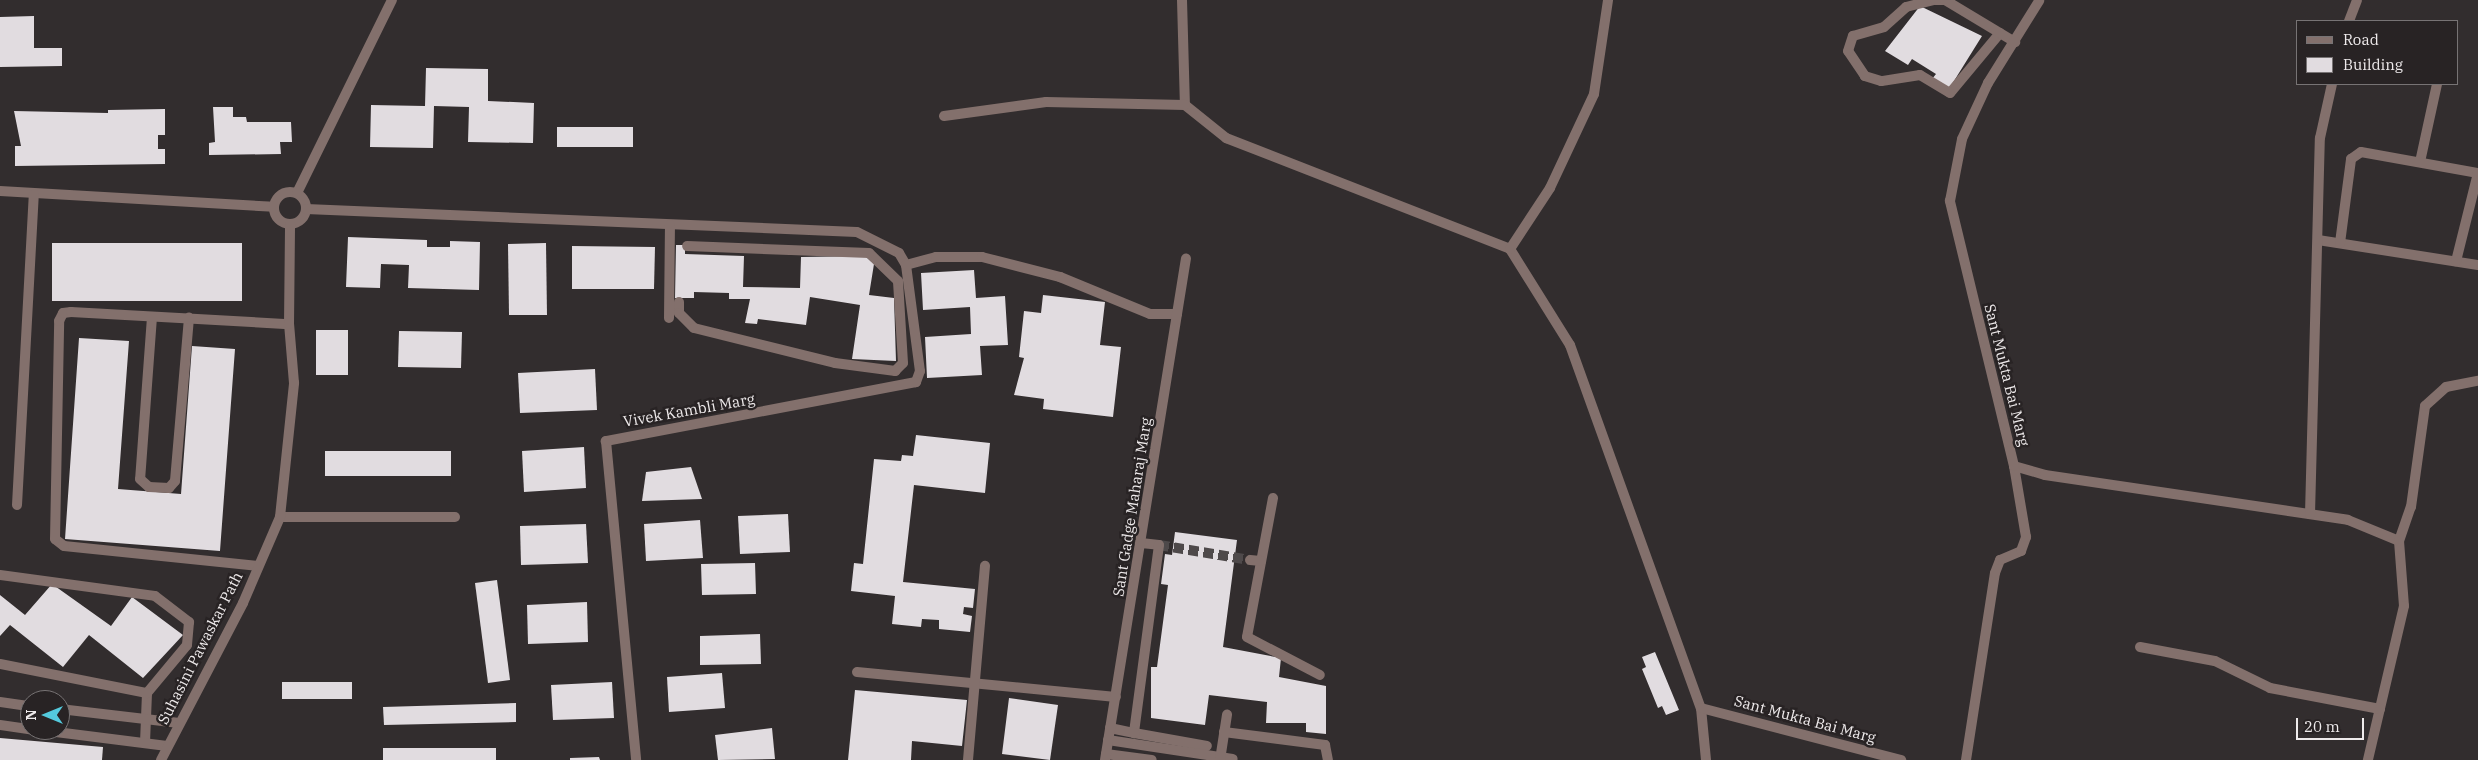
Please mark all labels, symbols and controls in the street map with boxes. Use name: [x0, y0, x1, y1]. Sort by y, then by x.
legend: [2296, 20, 2458, 85]
text: Road: [2343, 30, 2379, 49]
text: Building: [2343, 55, 2403, 74]
street label: Sant Mukta Bai Marg: [1981, 302, 2033, 448]
street label: Vivek Kambli Marg: [622, 390, 756, 430]
street label: Sant Gadge Maharaj Marg: [1109, 416, 1155, 598]
street label: Suhasini Pawaskar Path: [154, 569, 246, 727]
north arrow: [20, 690, 70, 740]
street label: Sant Mukta Bai Marg: [1732, 691, 1878, 747]
scale bar: [2298, 708, 2366, 740]
text: N: [22, 709, 40, 721]
text: 20 m: [2304, 717, 2340, 736]

